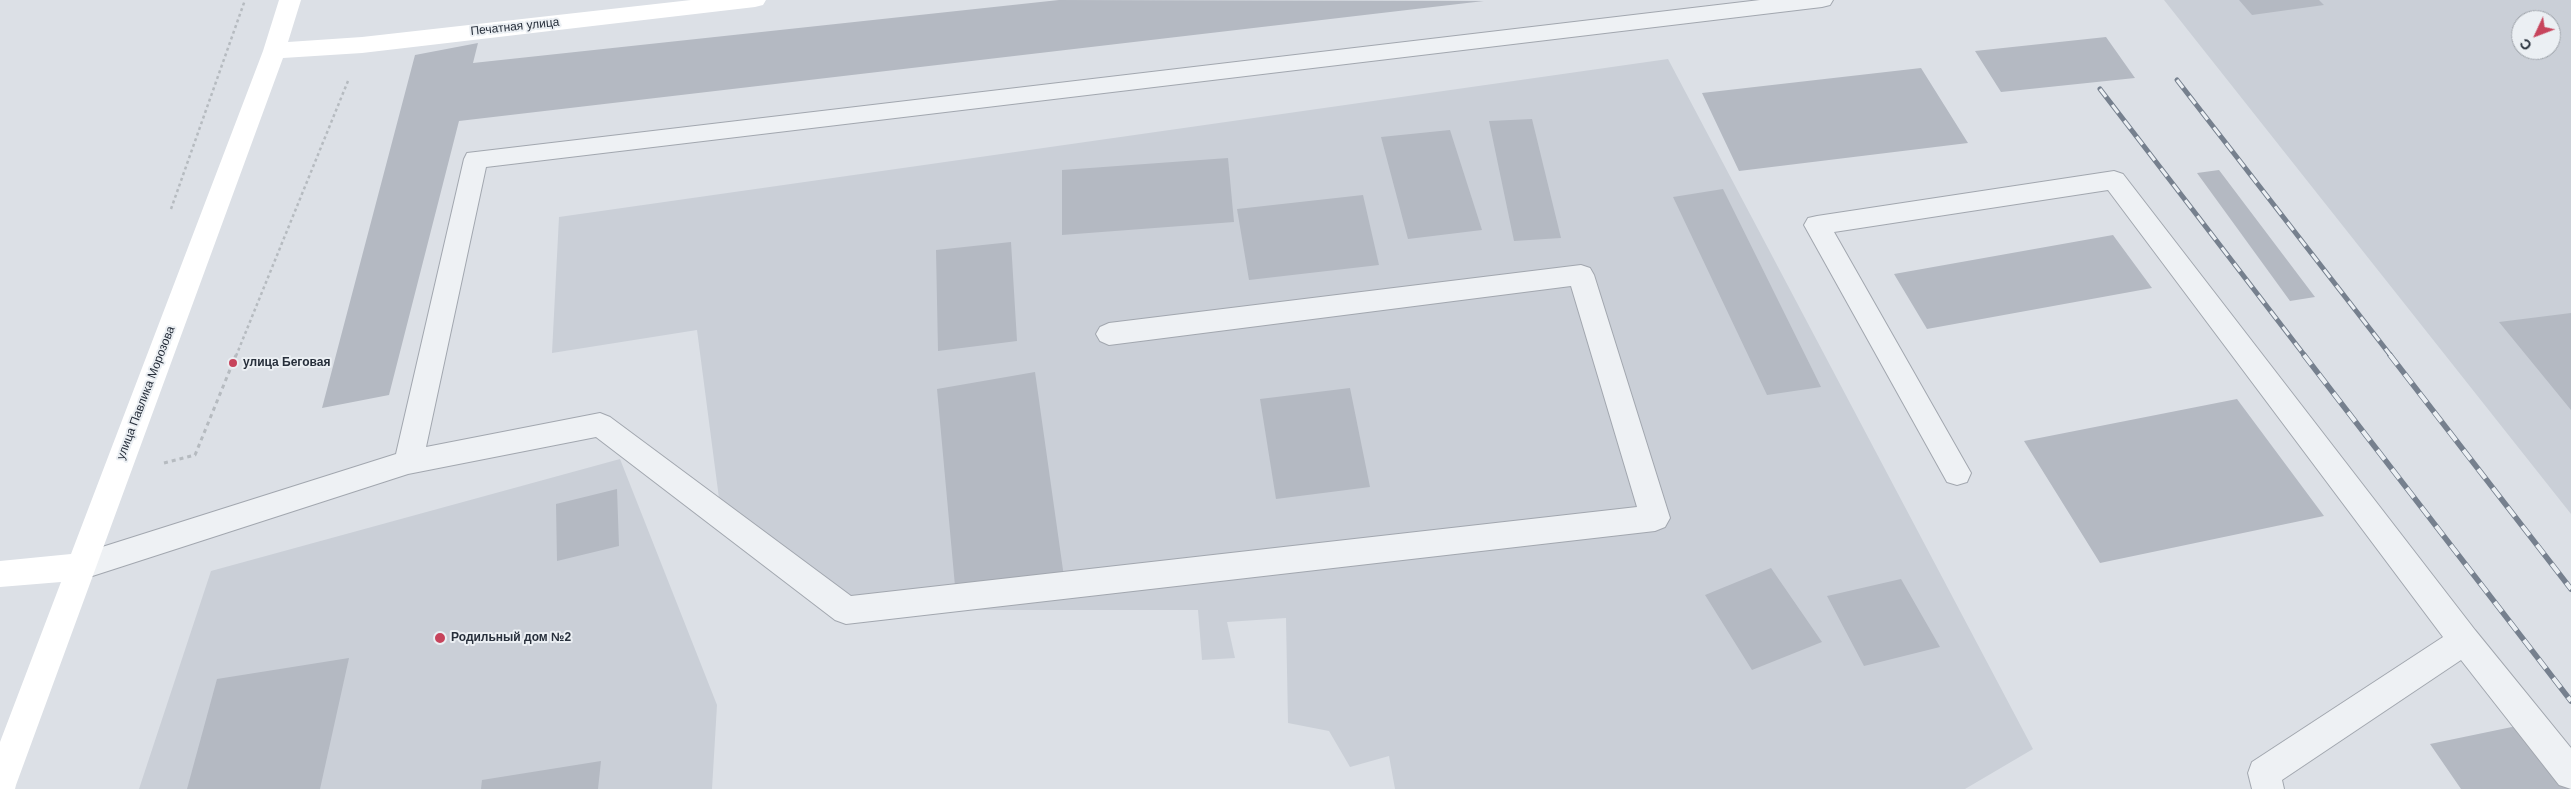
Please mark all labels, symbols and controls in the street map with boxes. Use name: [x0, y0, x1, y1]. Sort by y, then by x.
north arrow: [2511, 10, 2561, 60]
street label: Печатная улица: [470, 15, 560, 39]
text: С: [2516, 35, 2535, 54]
street label: улица Павлика Морозова: [114, 324, 178, 462]
place label: улица Беговая: [243, 356, 330, 370]
marker: улица Беговая: [227, 357, 239, 369]
marker: Родильный дом №2: [433, 631, 447, 645]
place label: Родильный дом №2: [451, 631, 571, 645]

